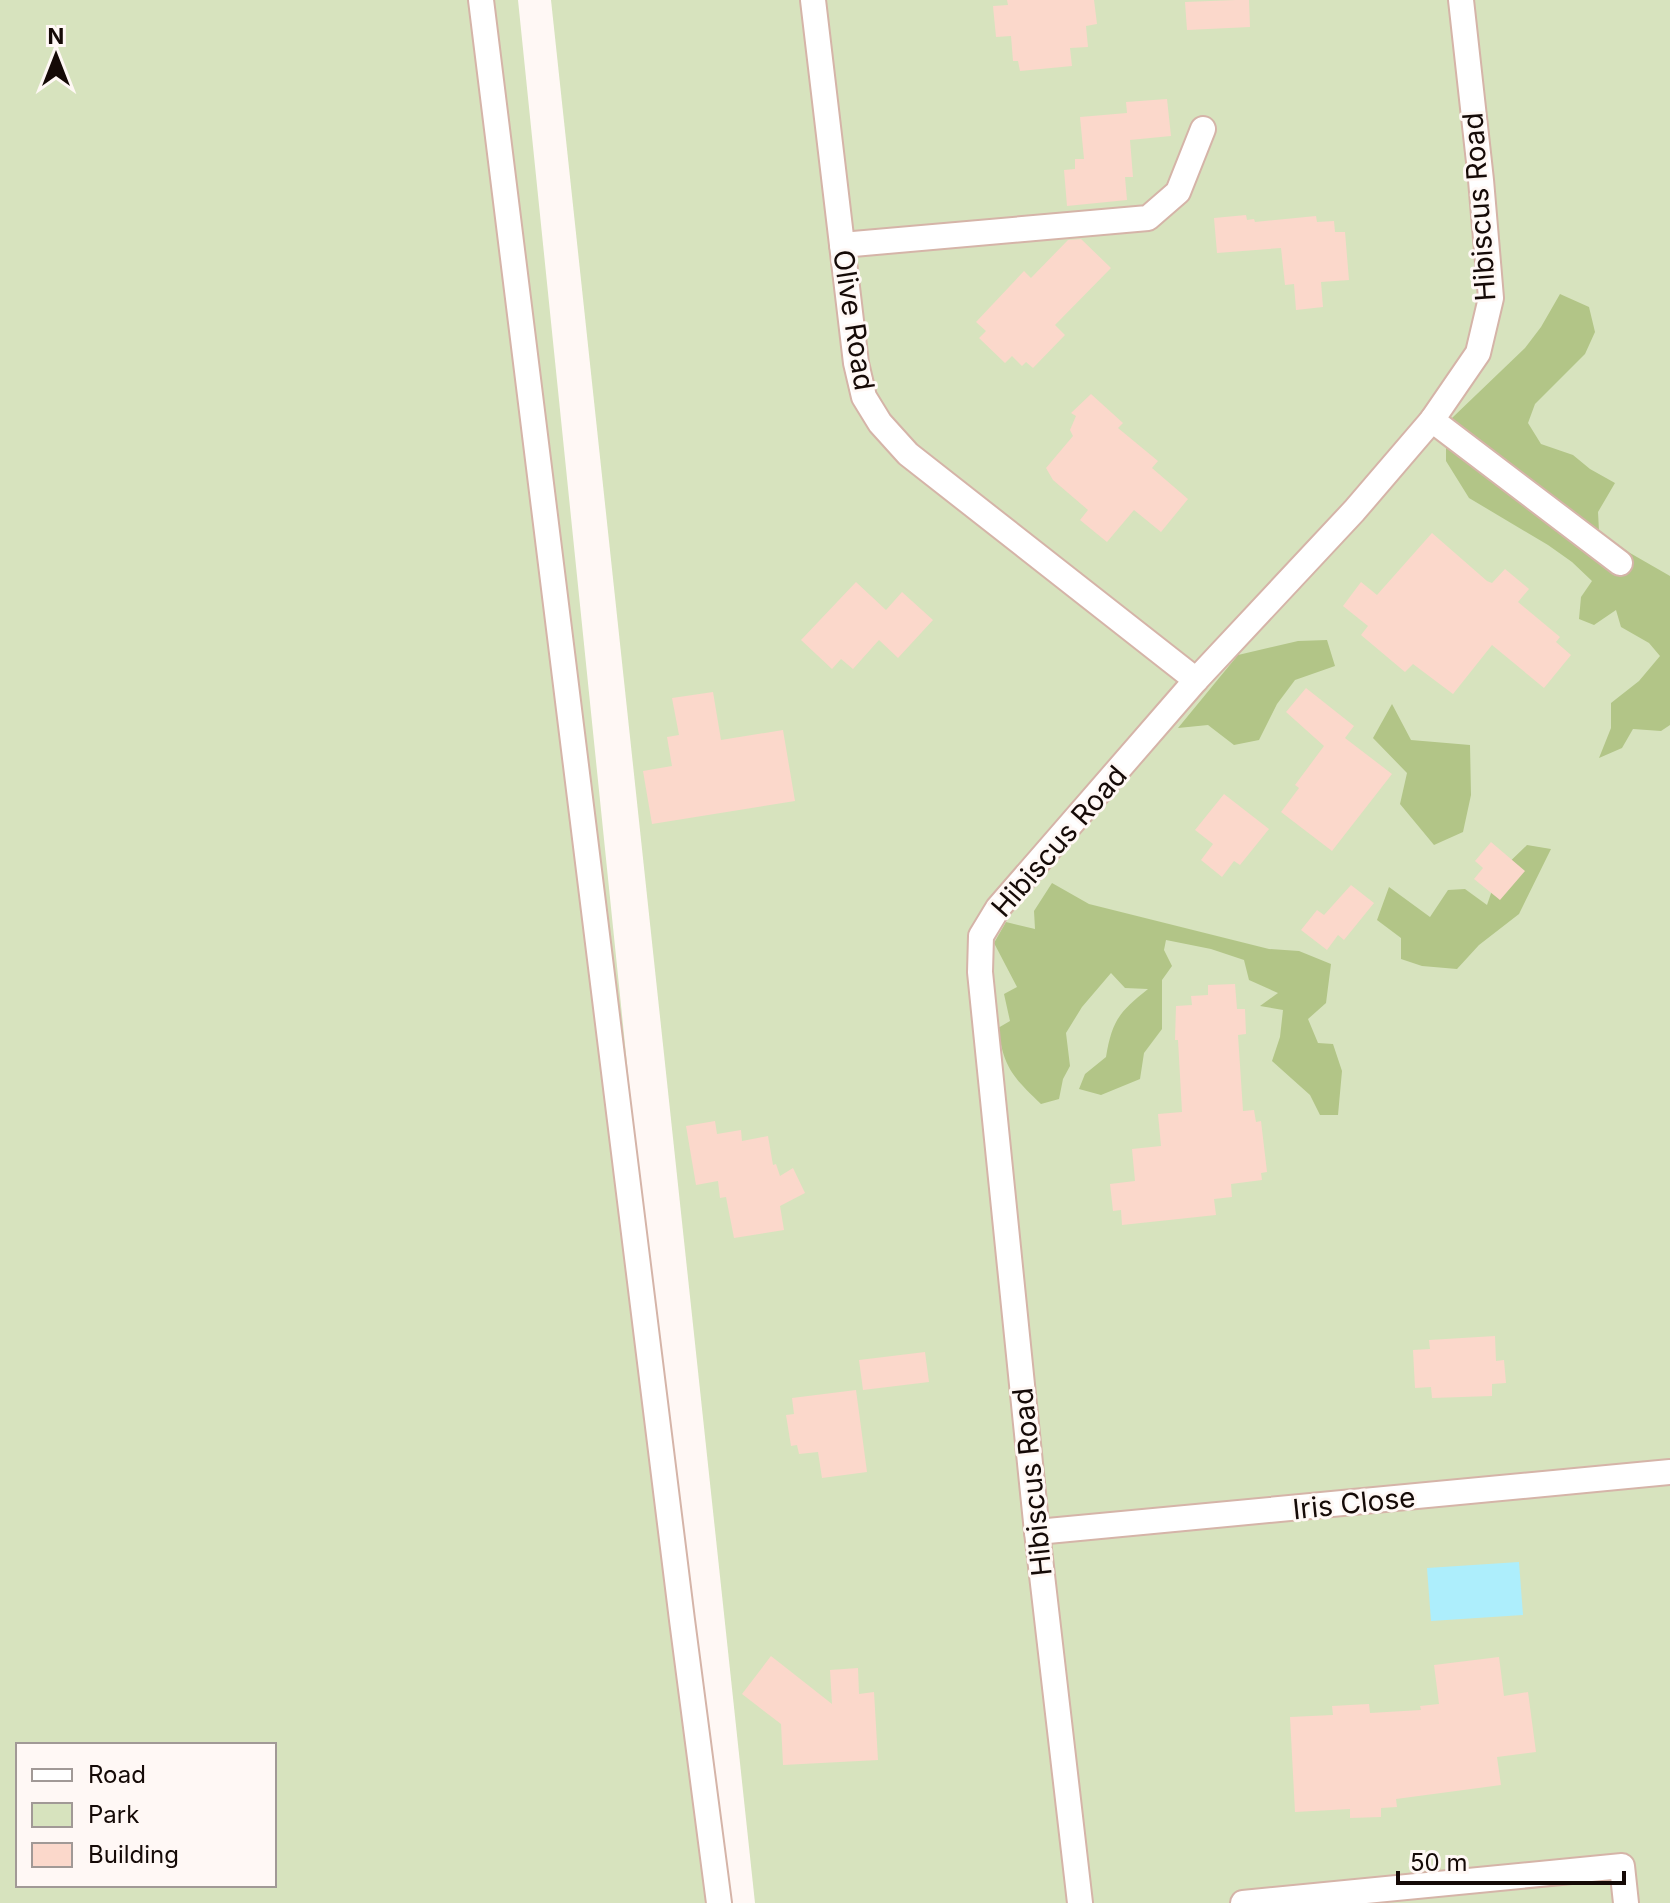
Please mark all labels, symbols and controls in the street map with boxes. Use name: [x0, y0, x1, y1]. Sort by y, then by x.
north arrow: [16, 16, 96, 96]
text: N: [48, 23, 64, 49]
street label: Hibiscus Road: [1455, 112, 1503, 302]
street label: Olive Road: [826, 247, 882, 393]
street label: Hibiscus Road: [984, 759, 1134, 923]
street label: Hibiscus Road: [1005, 1386, 1059, 1578]
street label: Iris Close: [1291, 1480, 1417, 1526]
legend: [16, 1743, 276, 1887]
text: Road: [88, 1760, 146, 1789]
text: Park: [88, 1800, 139, 1829]
scale bar: [1398, 1835, 1624, 1885]
text: Building: [88, 1840, 179, 1869]
text: 50 m: [1410, 1848, 1468, 1877]

